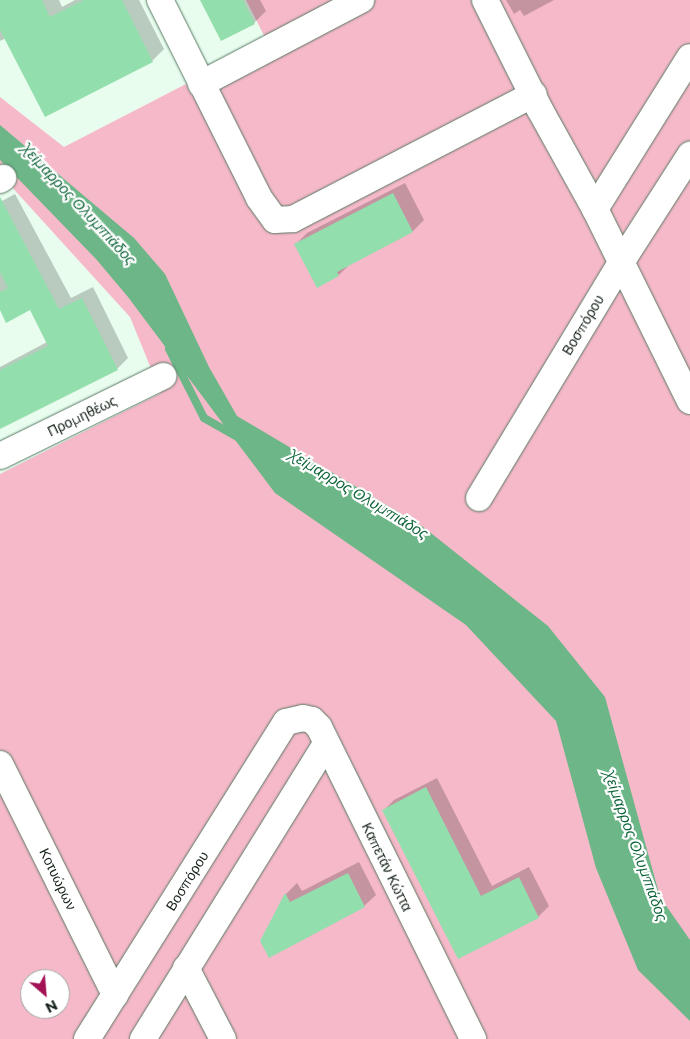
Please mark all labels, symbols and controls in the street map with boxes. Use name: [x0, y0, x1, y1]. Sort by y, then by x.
water label: Χείμαρρος Ολυμπιάδος: [18, 140, 140, 268]
street label: Βοσπόρου: [559, 292, 607, 358]
street label: Προμηθέως: [45, 392, 119, 440]
water label: Χείμαρρος Ολυμπιάδος: [286, 445, 432, 543]
water label: Χείμαρρος Ολυμπιάδος: [600, 768, 672, 924]
street label: Καπετάν Κώττα: [358, 820, 416, 914]
street label: Κοτυώρων: [36, 845, 80, 913]
street label: Βοσπόρου: [162, 848, 212, 914]
north arrow: [20, 969, 70, 1019]
text: N: [42, 996, 60, 1017]

